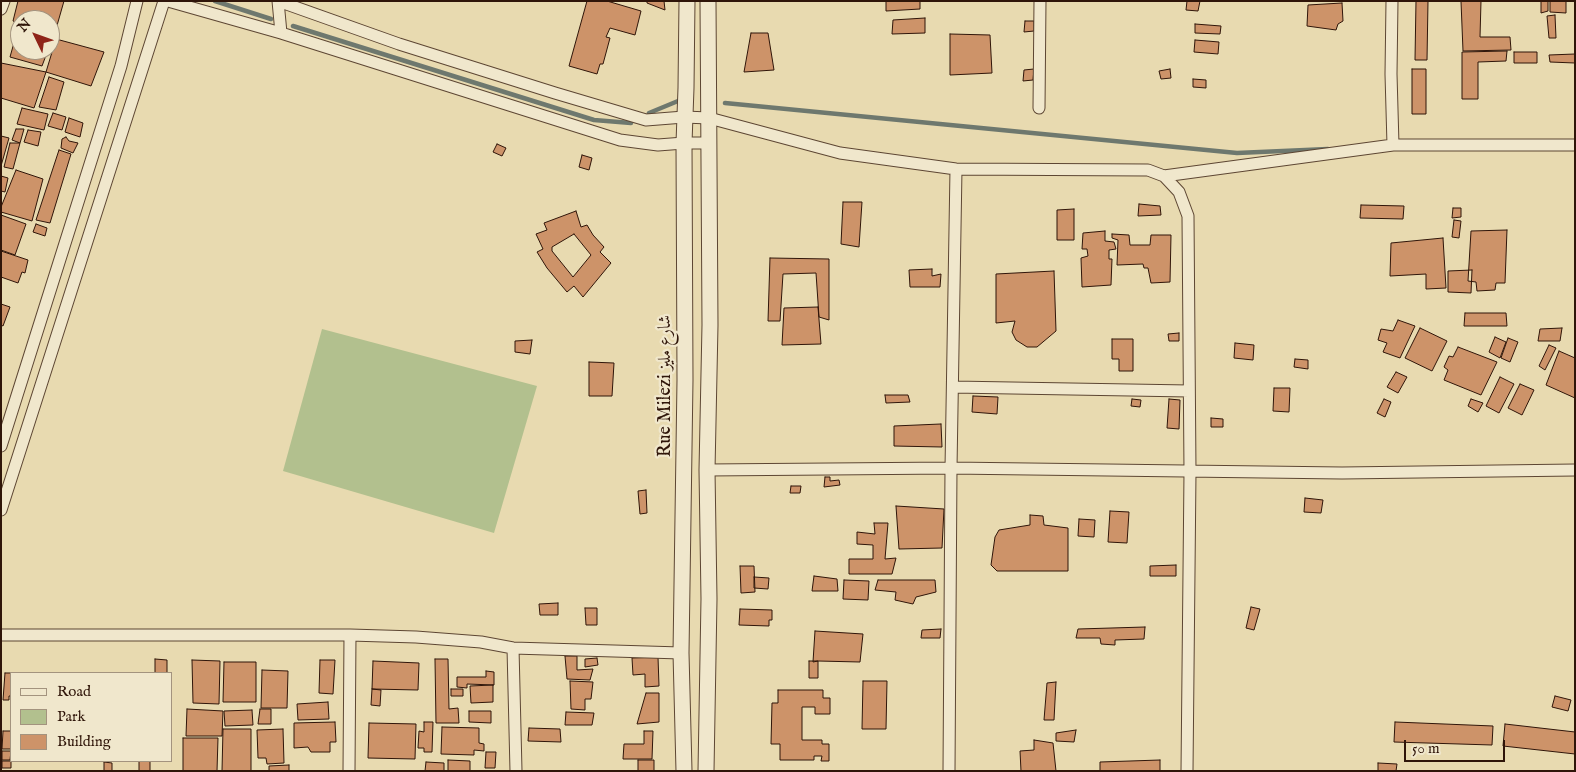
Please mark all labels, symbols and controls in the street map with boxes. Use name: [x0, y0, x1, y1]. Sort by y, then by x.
north arrow: [10, 10, 60, 60]
text: N: [14, 15, 35, 36]
street label: Rue Milezi شارع مليز: [655, 315, 677, 457]
legend: [10, 672, 172, 762]
text: Road: [57, 682, 91, 701]
text: Park: [57, 707, 86, 726]
scale bar: [1406, 730, 1507, 762]
text: Building: [57, 732, 111, 751]
text: 50 m: [1412, 739, 1440, 758]

